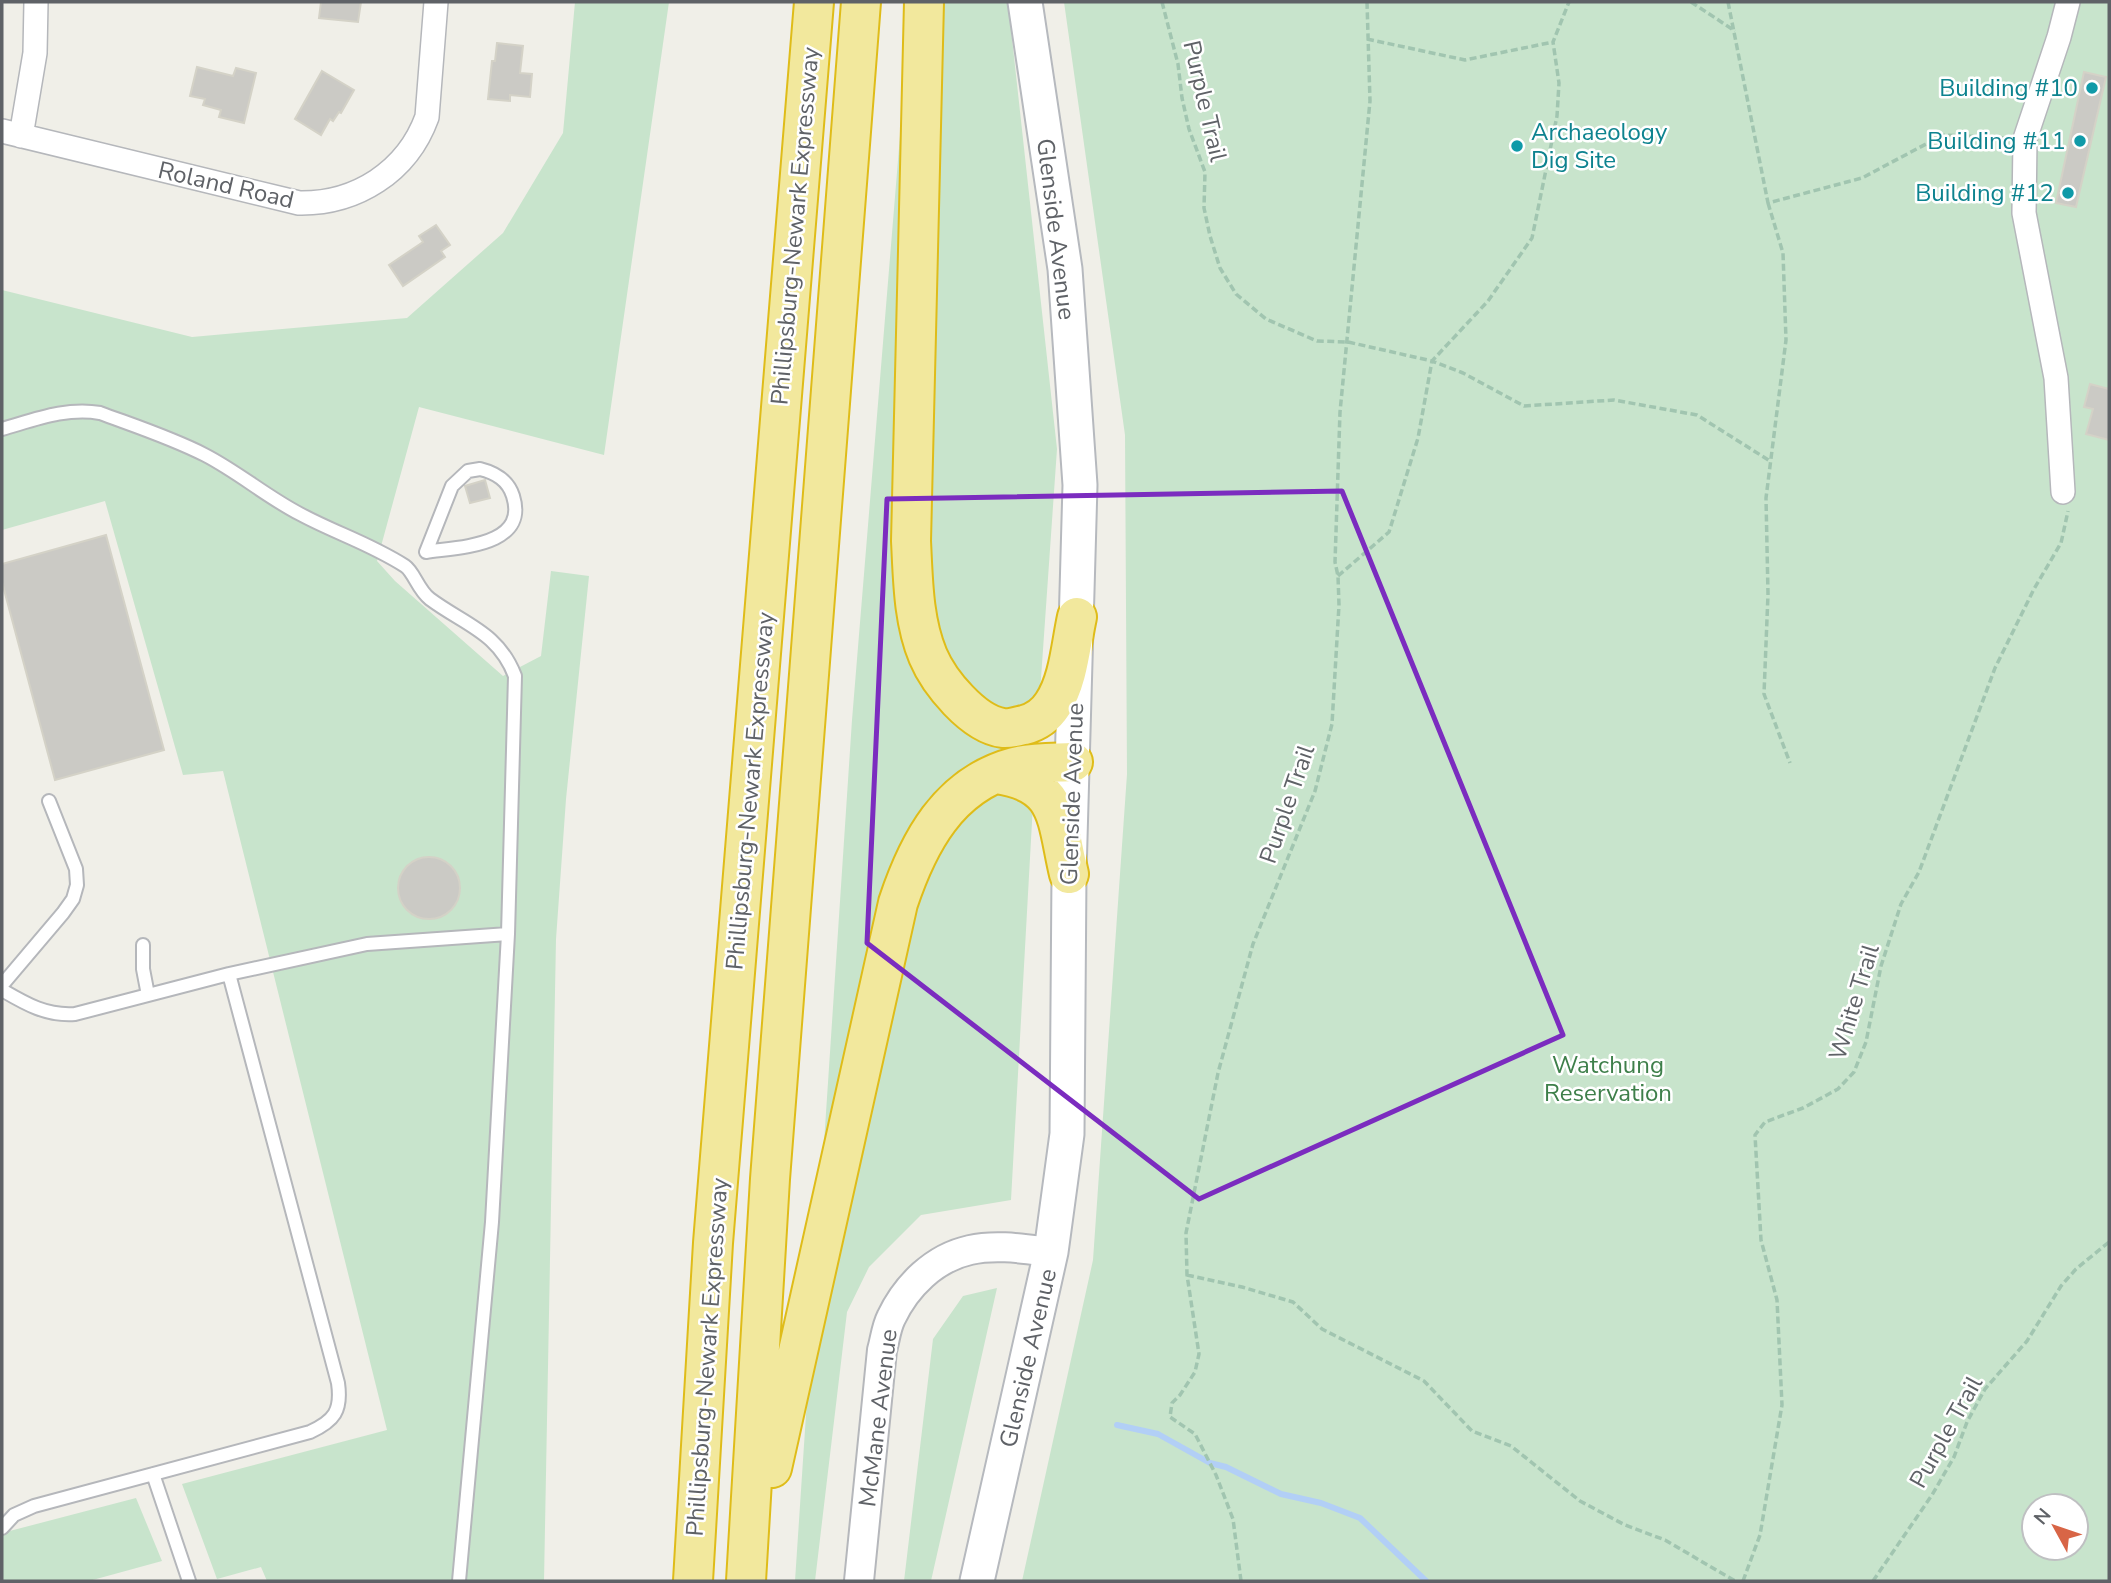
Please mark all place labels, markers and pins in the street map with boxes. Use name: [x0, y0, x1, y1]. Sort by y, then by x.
place label: Building #10: [1939, 72, 2078, 104]
marker: Building #10: [2084, 80, 2100, 96]
place label: Archaeology Dig Site: [1531, 116, 1668, 176]
place label: Building #11: [1927, 125, 2066, 157]
marker: Building #11: [2072, 133, 2088, 149]
marker: Archaeology Dig Site: [1509, 138, 1525, 154]
place label: Building #12: [1915, 177, 2054, 209]
marker: Building #12: [2060, 185, 2076, 201]

